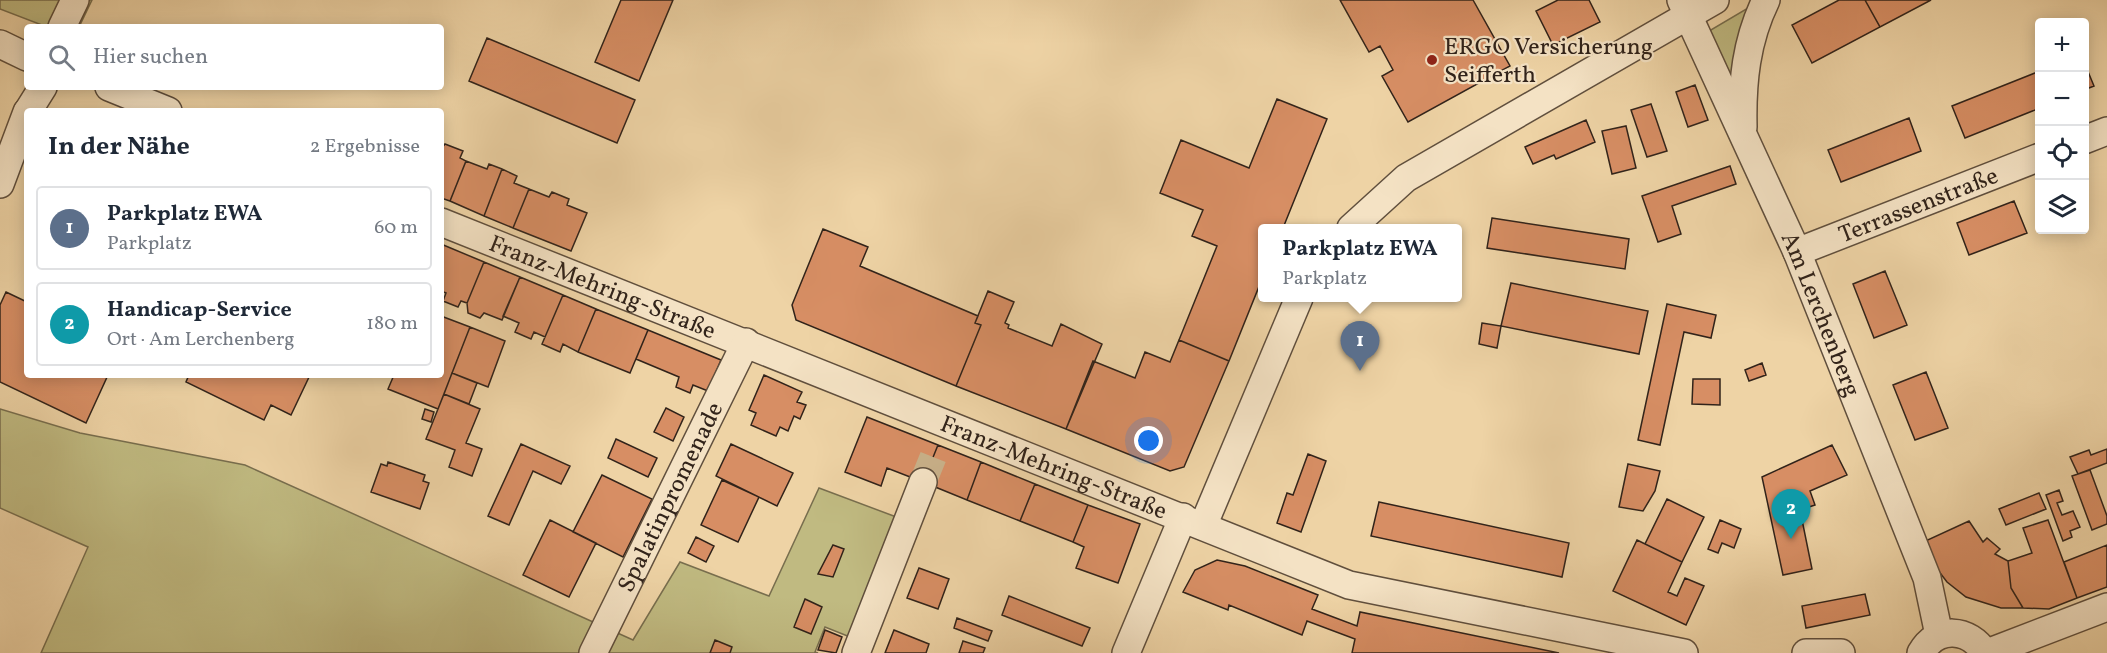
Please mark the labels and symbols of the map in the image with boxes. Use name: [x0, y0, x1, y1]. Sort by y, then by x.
place label: ERGO Versicherung Seifferth: [1444, 31, 1653, 93]
marker: ERGO Versicherung Seifferth: [1425, 53, 1439, 67]
street label: Terrassenstraße: [1834, 160, 2004, 253]
street label: Am Lerchenberg: [1771, 227, 1868, 402]
street label: Franz-Mehring-Straße: [483, 228, 720, 349]
pin: 1: [1340, 322, 1380, 371]
street label: Spalatinpromenade: [610, 397, 733, 599]
street label: Franz-Mehring-Straße: [935, 408, 1172, 530]
your location: [1134, 426, 1163, 455]
pin: 2: [1772, 490, 1810, 539]

